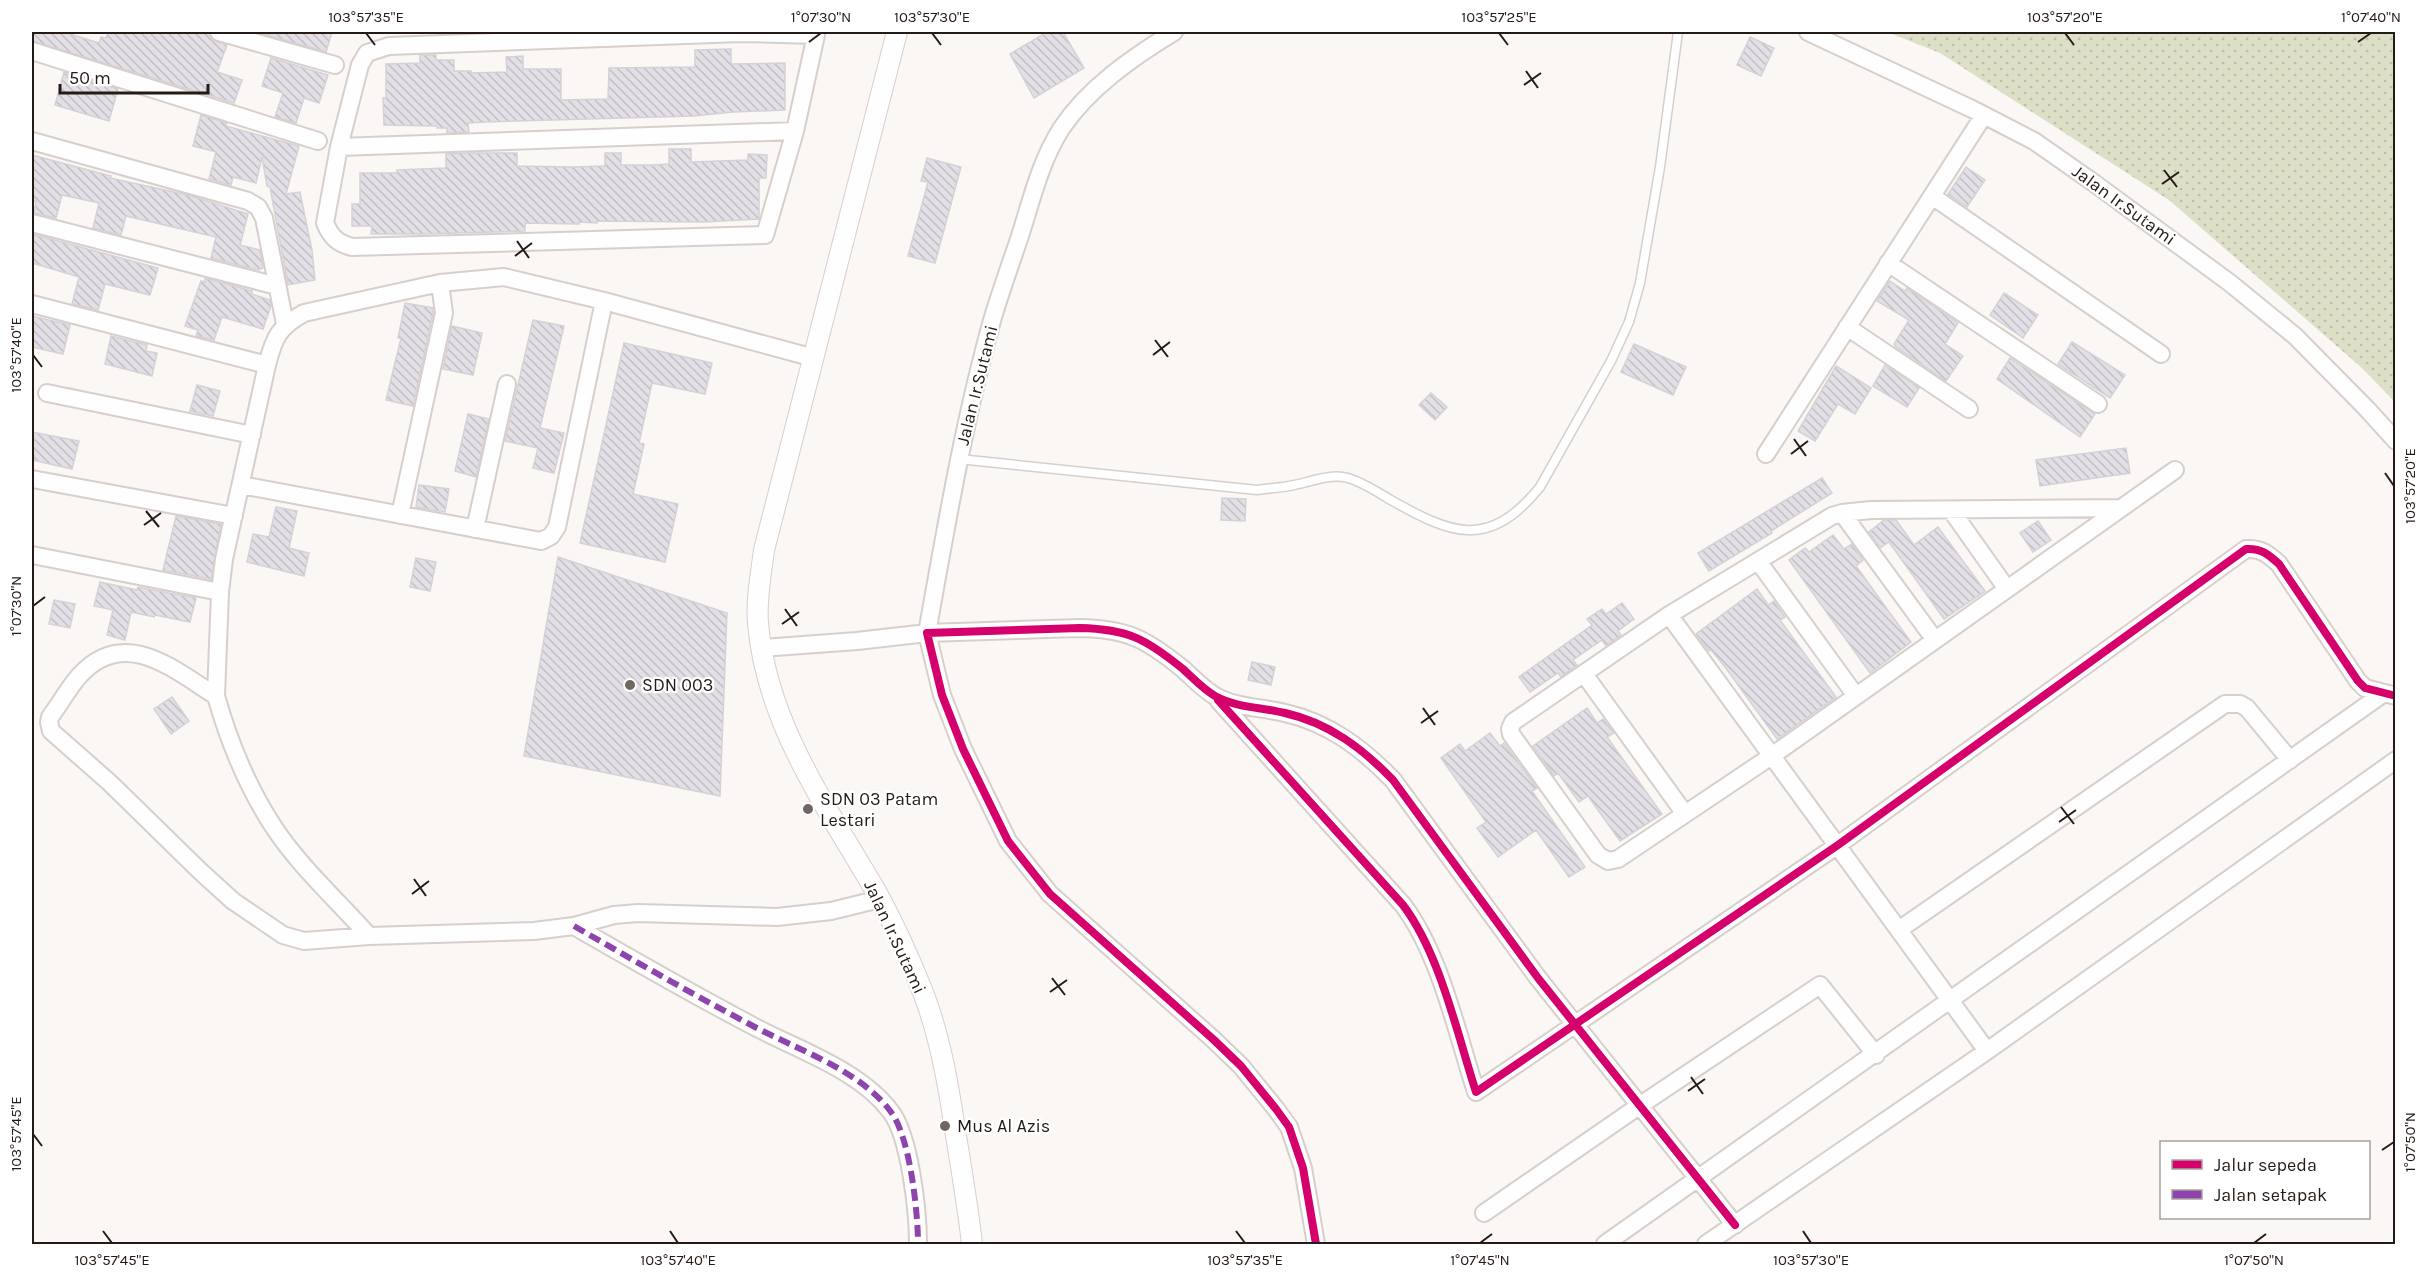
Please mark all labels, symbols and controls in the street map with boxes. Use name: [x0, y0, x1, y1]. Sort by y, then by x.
text: 103°57'35"E: [328, 8, 404, 26]
text: 1°07'30"N: [791, 8, 851, 26]
text: 103°57'30"E: [894, 8, 970, 26]
text: 103°57'25"E: [1461, 8, 1537, 26]
text: 103°57'20"E: [2027, 8, 2103, 26]
text: 1°07'40"N: [2341, 8, 2401, 26]
scale bar: [60, 57, 208, 95]
text: 50 m: [69, 67, 111, 89]
street label: Jalan Ir.Sutami: [2068, 160, 2180, 250]
text: 103°57'40"E: [7, 317, 25, 393]
street label: Jalan Ir.Sutami: [951, 323, 1003, 447]
text: 103°57'20"E: [2401, 448, 2419, 524]
text: 1°07'30"N: [7, 576, 25, 636]
place label: SDN 003: [642, 674, 713, 696]
marker: SDN 003: [623, 678, 637, 692]
place label: SDN 03 Patam Lestari: [820, 788, 938, 831]
marker: SDN 03 Patam Lestari: [801, 802, 815, 816]
street label: Jalan Ir.Sutami: [859, 877, 931, 997]
text: 103°57'45"E: [7, 1096, 25, 1172]
text: 1°07'50"N: [2401, 1112, 2419, 1172]
place label: Mus Al Azis: [957, 1115, 1050, 1137]
marker: Mus Al Azis: [938, 1119, 952, 1133]
legend: [2160, 1141, 2370, 1219]
text: Jalur sepeda: [2214, 1154, 2317, 1176]
text: Jalan setapak: [2214, 1184, 2327, 1206]
text: 103°57'45"E: [74, 1251, 150, 1269]
text: 103°57'40"E: [640, 1251, 716, 1269]
text: 103°57'35"E: [1207, 1251, 1283, 1269]
text: 1°07'45"N: [1450, 1251, 1510, 1269]
text: 103°57'30"E: [1773, 1251, 1849, 1269]
text: 1°07'50"N: [2224, 1251, 2284, 1269]

